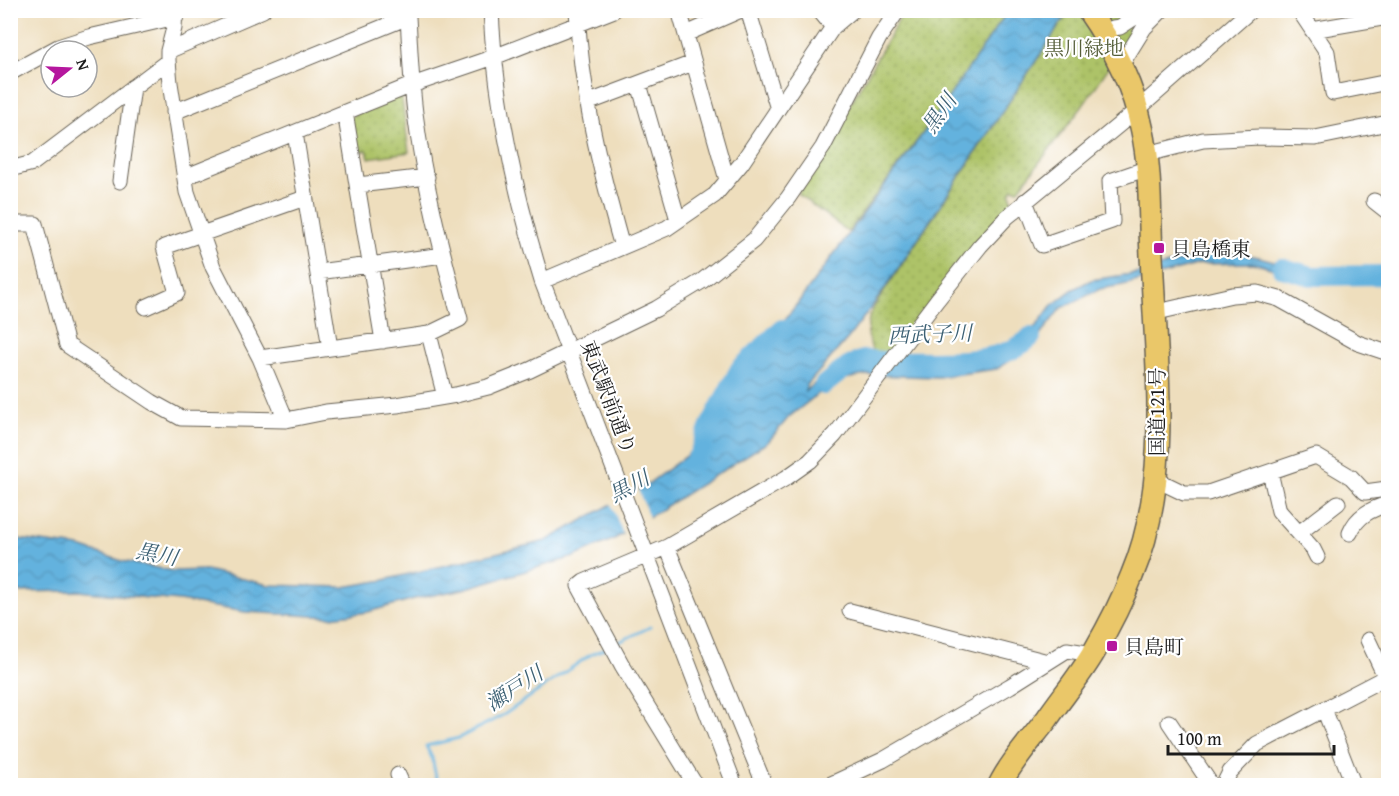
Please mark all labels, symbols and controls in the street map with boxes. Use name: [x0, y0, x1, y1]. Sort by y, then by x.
park label: 黒川緑地: [1044, 33, 1124, 62]
north arrow: [39, 39, 99, 99]
text: N: [70, 56, 96, 73]
water label: 黒川: [914, 85, 965, 139]
place label: 貝島橋東: [1171, 234, 1251, 263]
marker: 貝島橋東: [1152, 241, 1166, 255]
water label: 西武子川: [887, 317, 975, 351]
street label: 東武駅前通り: [574, 336, 644, 458]
street label: 国道121号: [1142, 368, 1171, 456]
water label: 黒川: [603, 462, 657, 510]
water label: 黒川: [133, 535, 183, 574]
place label: 貝島町: [1124, 632, 1184, 661]
marker: 貝島町: [1105, 639, 1119, 653]
water label: 瀬戸川: [479, 657, 551, 718]
scale bar: [1168, 718, 1334, 756]
text: 100 m: [1177, 725, 1222, 752]

